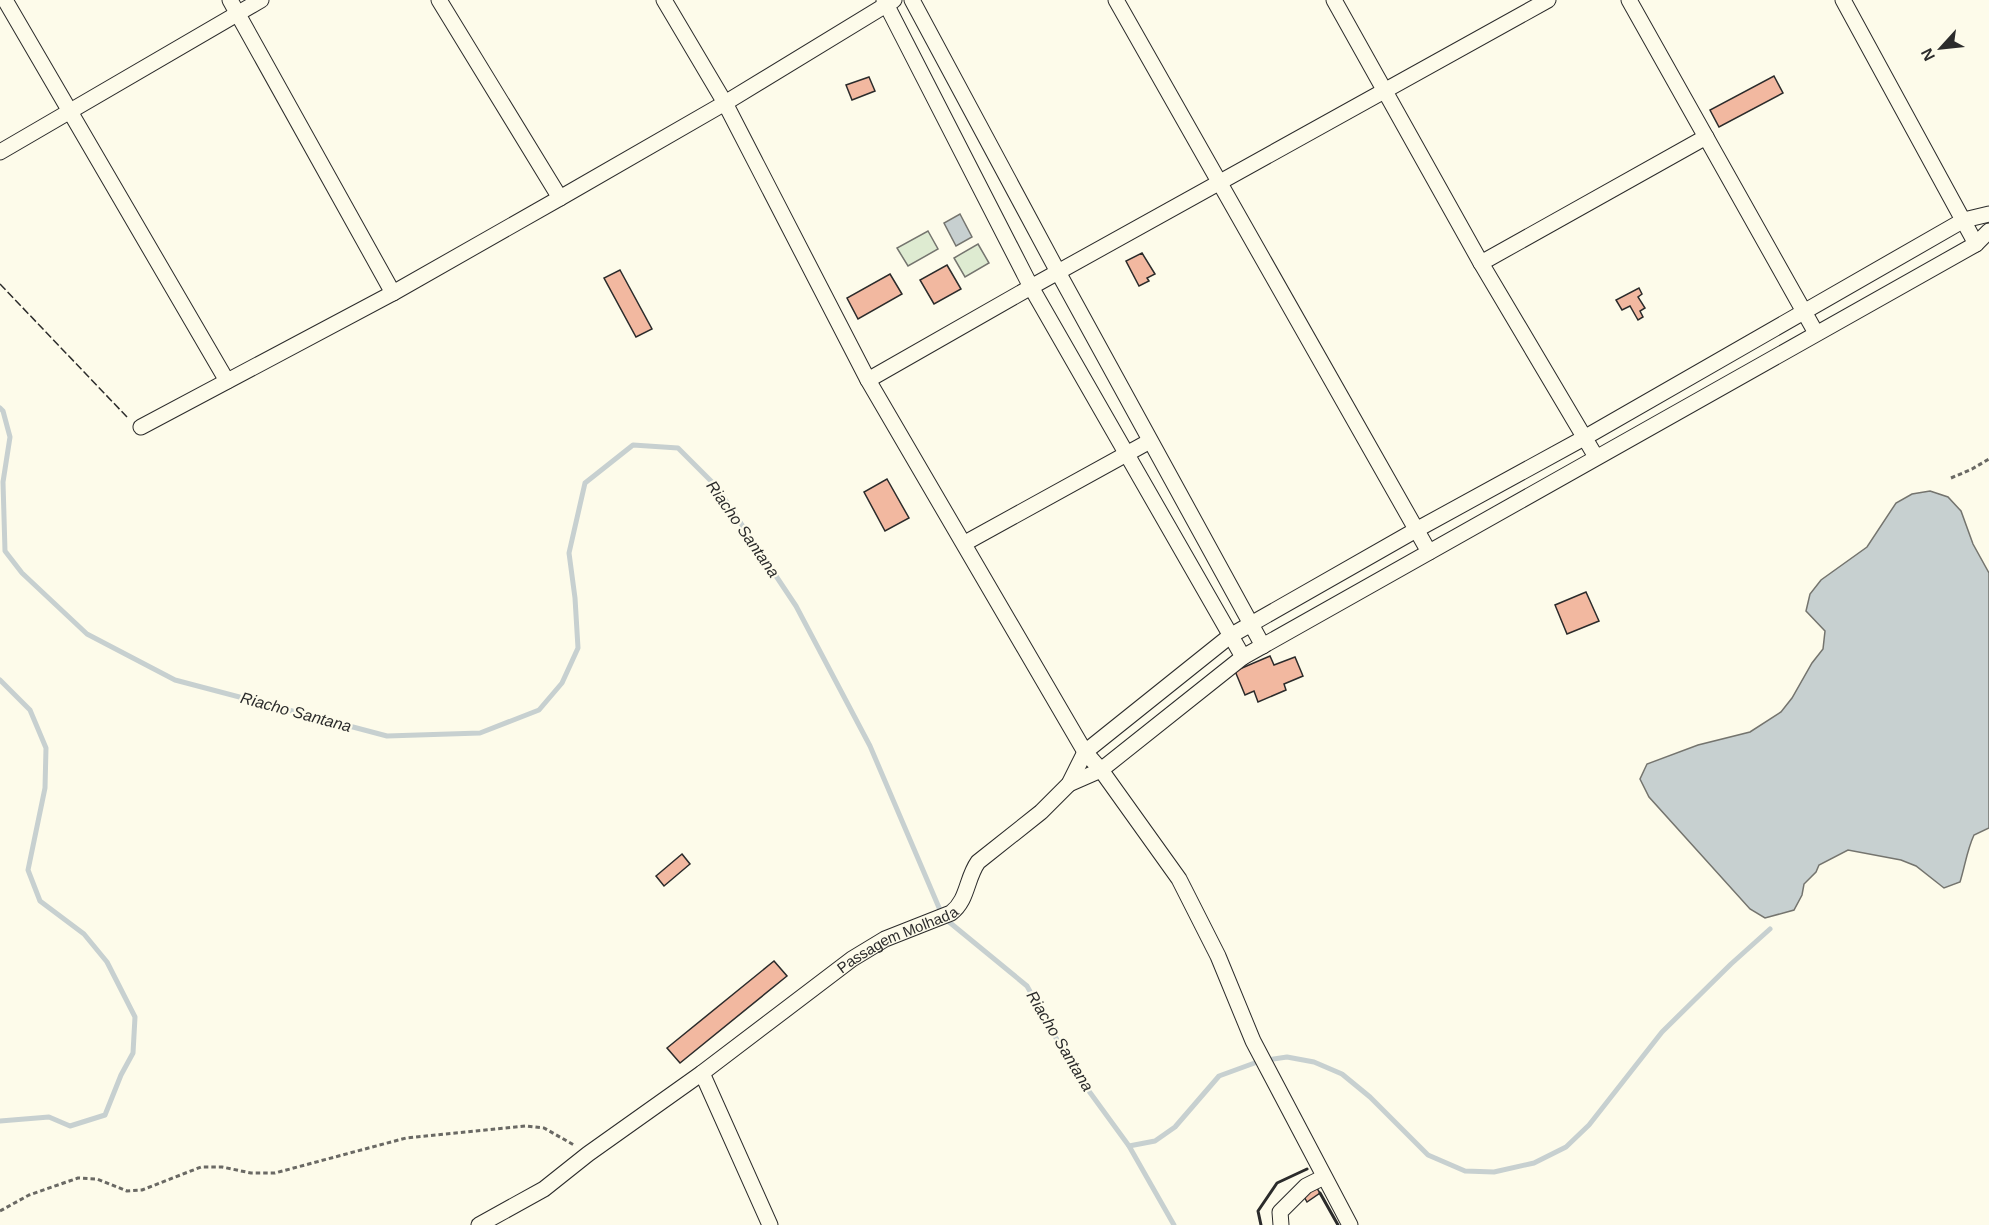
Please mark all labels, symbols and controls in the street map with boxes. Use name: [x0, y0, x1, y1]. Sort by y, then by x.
north arrow: [1911, 18, 1971, 78]
text: N: [1918, 46, 1938, 64]
water label: Riacho Santana: [703, 477, 783, 581]
water label: Riacho Santana: [239, 689, 353, 735]
street label: Passagem Molhada: [833, 902, 962, 976]
water label: Riacho Santana: [1023, 988, 1097, 1094]

